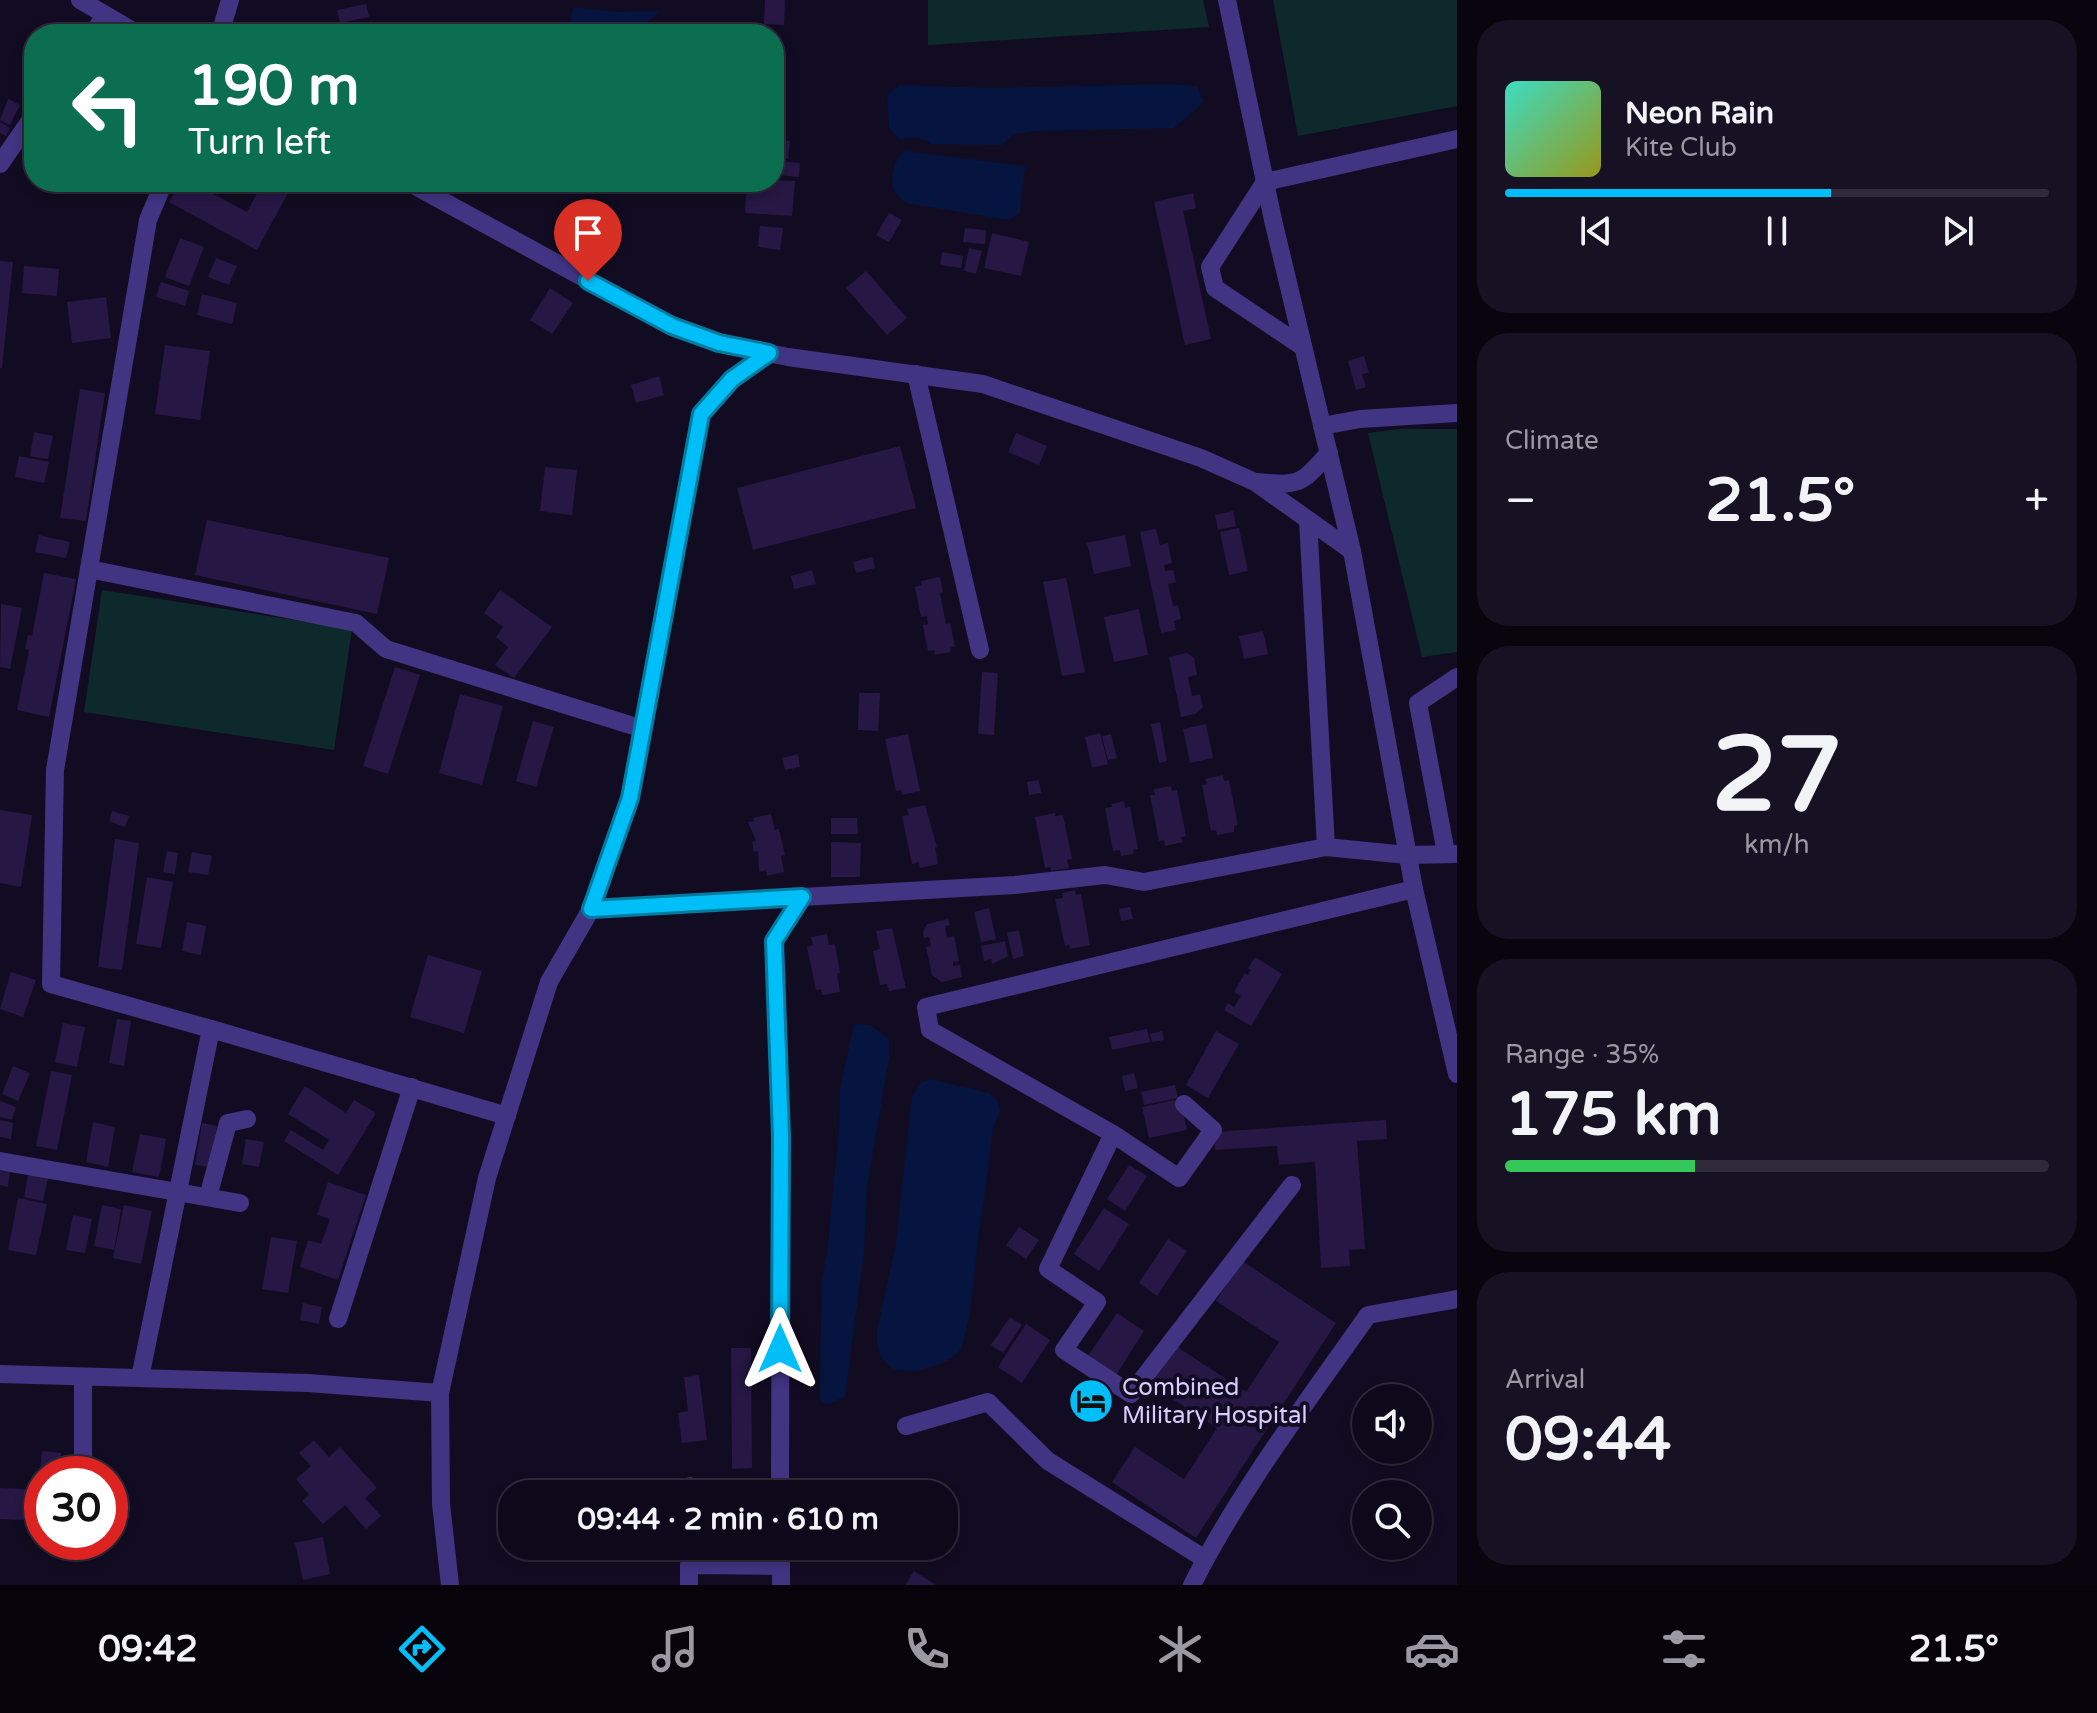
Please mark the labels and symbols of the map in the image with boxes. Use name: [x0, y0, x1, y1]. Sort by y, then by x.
pin: [554, 199, 622, 281]
position arrow: [738, 1307, 822, 1391]
place label: Combined Military Hospital: [1122, 1373, 1308, 1430]
hotel icon: Combined Military Hospital: [1067, 1377, 1115, 1425]
speed limit sign: 30: [24, 1456, 128, 1560]

